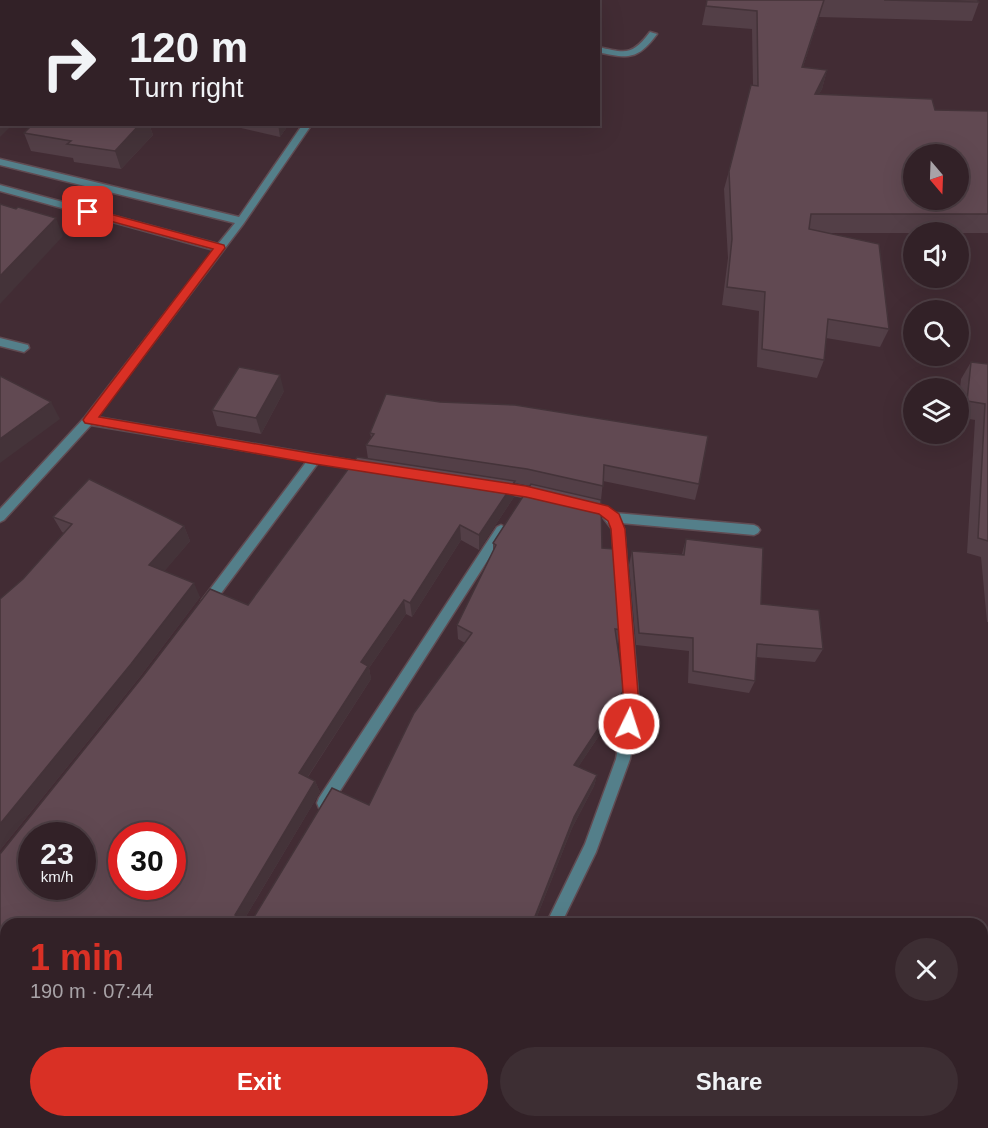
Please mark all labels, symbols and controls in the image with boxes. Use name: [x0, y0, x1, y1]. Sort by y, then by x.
icon: right: [30, 24, 108, 102]
text: 120 m: [129, 24, 248, 71]
text: Turn right: [129, 73, 244, 103]
north arrow: [903, 144, 969, 210]
map controls: [903, 144, 969, 444]
pin: [62, 186, 113, 237]
icon: arrive: [71, 195, 104, 228]
button: sound: [903, 222, 969, 288]
button: search: [903, 300, 969, 366]
button: layers: [903, 378, 969, 444]
position arrow: [597, 692, 661, 756]
speed limit sign: 30: [108, 822, 186, 900]
text: 23: [40, 837, 74, 870]
text: km/h: [41, 868, 73, 885]
text: 1 min: [30, 937, 124, 978]
button: close: [895, 938, 958, 1001]
text: 190 m · 07:44: [30, 980, 153, 1002]
button: Exit: [30, 1047, 488, 1116]
button: Share: [500, 1047, 958, 1116]

